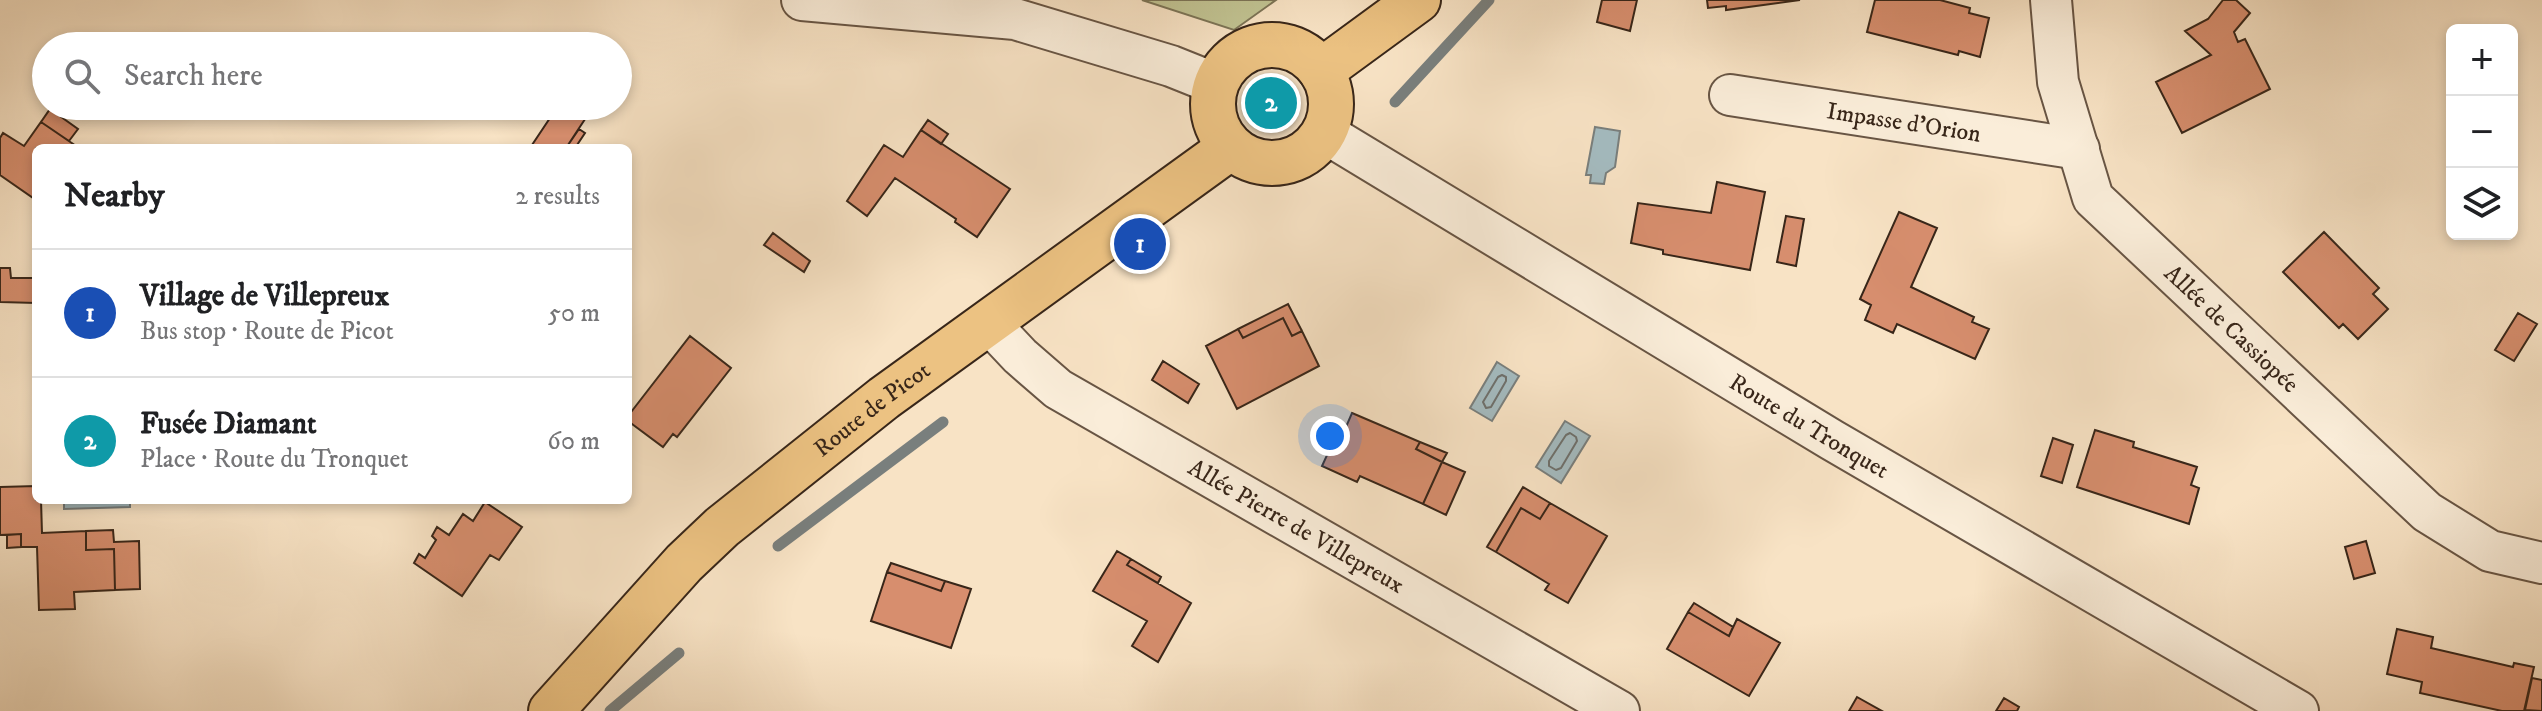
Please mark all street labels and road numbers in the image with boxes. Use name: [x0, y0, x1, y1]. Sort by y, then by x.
street label: Impasse d'Orion: [1825, 96, 1984, 150]
street label: Allée de Cassiopée: [2158, 259, 2305, 400]
street label: Route de Picot: [808, 355, 937, 464]
street label: Route du Tronquet: [1724, 367, 1894, 486]
street label: Allée Pierre de Villepreux: [1182, 453, 1410, 601]

